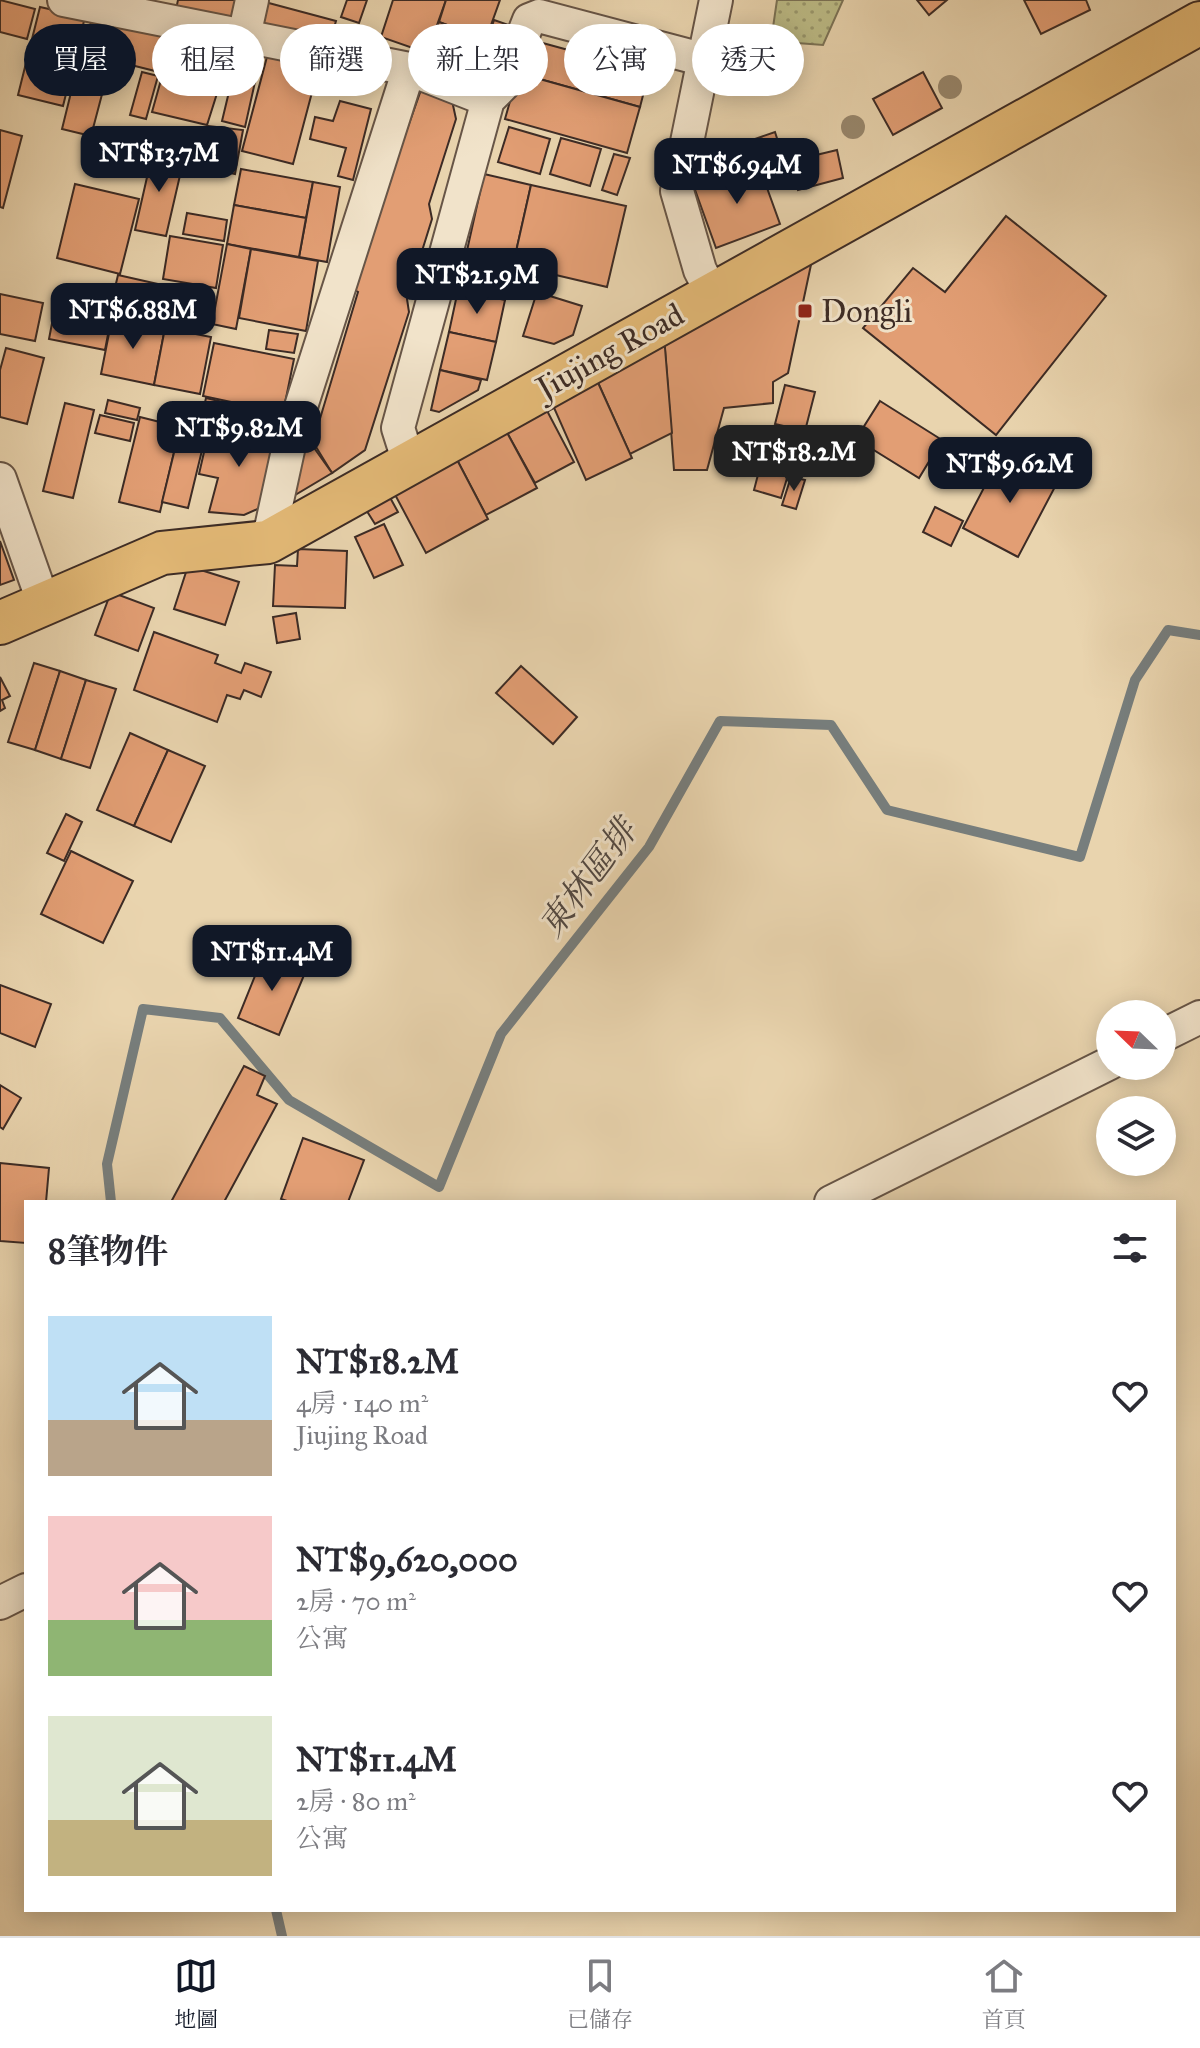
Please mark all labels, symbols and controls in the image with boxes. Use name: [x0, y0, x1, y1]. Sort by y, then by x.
chip: 買屋: [24, 24, 136, 96]
chip: 租屋: [152, 24, 264, 96]
chip: 篩選: [280, 24, 392, 96]
chip: 新上架: [408, 24, 548, 96]
chip: 公寓: [564, 24, 676, 96]
chip: 透天: [692, 24, 804, 96]
pin: NT$13.7M: [76, 126, 242, 194]
text: NT$13.7M: [99, 136, 219, 168]
pin: NT$6.94M: [654, 138, 820, 206]
text: NT$6.94M: [672, 148, 802, 180]
pin: NT$21.9M: [394, 248, 560, 316]
text: NT$21.9M: [415, 258, 539, 290]
pin: NT$6.88M: [50, 283, 216, 351]
place label: Dongli: [821, 292, 913, 331]
text: NT$6.88M: [69, 293, 197, 325]
street label: Jiujing Road: [527, 295, 691, 409]
marker: Dongli: [796, 302, 814, 320]
pin: NT$9.82M: [156, 401, 322, 469]
text: NT$9.82M: [175, 411, 303, 443]
pin: NT$18.2M: [711, 425, 877, 493]
text: NT$18.2M: [732, 435, 856, 467]
pin: NT$9.62M: [927, 437, 1093, 505]
text: NT$9.62M: [946, 447, 1074, 479]
water label: 東林區排: [530, 808, 648, 945]
pin: NT$11.4M: [189, 925, 355, 993]
text: NT$11.4M: [211, 935, 333, 967]
north arrow: [1096, 1000, 1176, 1080]
map controls: [1096, 1000, 1176, 1176]
button: layers: [1096, 1096, 1176, 1176]
icon: filters: [1108, 1226, 1152, 1270]
text: 8筆物件: [48, 1231, 168, 1272]
text: NT$18.2M: [296, 1341, 459, 1382]
icon: home: [112, 1348, 208, 1444]
icon: heart: [1108, 1374, 1152, 1418]
text: 4房 · 140 m²: [296, 1387, 428, 1419]
text: Jiujing Road: [296, 1419, 428, 1451]
text: NT$9,620,000: [296, 1539, 518, 1580]
icon: home: [112, 1548, 208, 1644]
icon: heart: [1108, 1574, 1152, 1618]
text: 2房 · 70 m²: [296, 1585, 416, 1617]
text: 公寓: [296, 1622, 348, 1654]
text: NT$11.4M: [296, 1739, 457, 1780]
icon: home: [112, 1748, 208, 1844]
icon: heart: [1108, 1774, 1152, 1818]
text: 2房 · 80 m²: [296, 1785, 416, 1817]
text: 公寓: [296, 1822, 348, 1854]
tab: 地圖: [174, 1954, 218, 2033]
tab: 已儲存: [567, 1954, 633, 2033]
tab: 首頁: [982, 1954, 1026, 2033]

